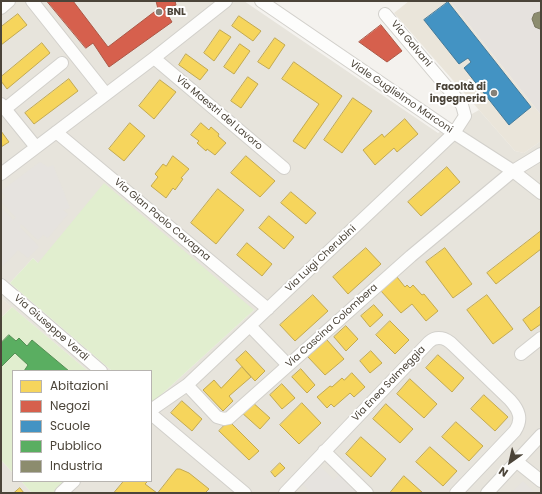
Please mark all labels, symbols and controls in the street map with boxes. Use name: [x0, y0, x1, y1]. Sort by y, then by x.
place label: BNL: [167, 6, 186, 18]
marker: BNL: [154, 7, 164, 17]
street label: Via Galvani: [388, 18, 434, 70]
street label: Viale Guglielmo Marconi: [347, 58, 455, 136]
street label: Via Maestri del Lavoro: [173, 73, 265, 153]
place label: Facoltà di ingegneria: [430, 81, 486, 104]
marker: Facoltà di ingegneria: [489, 88, 499, 98]
street label: Via Gian Paolo Cavagna: [111, 176, 213, 264]
street label: Via Luigi Cherubini: [283, 223, 359, 295]
street label: Via Cascina Colombera: [284, 282, 380, 370]
street label: Via Giuseppe Verdi: [11, 292, 91, 364]
street label: Via Enea Salmeggia: [350, 344, 428, 424]
legend: [12, 370, 152, 482]
text: Abitazioni: [50, 377, 108, 394]
text: Negozi: [50, 397, 90, 414]
text: Scuole: [50, 417, 90, 434]
text: Pubblico: [50, 437, 102, 454]
north arrow: [490, 442, 530, 482]
text: Industria: [50, 457, 103, 474]
text: N: [495, 463, 511, 481]

